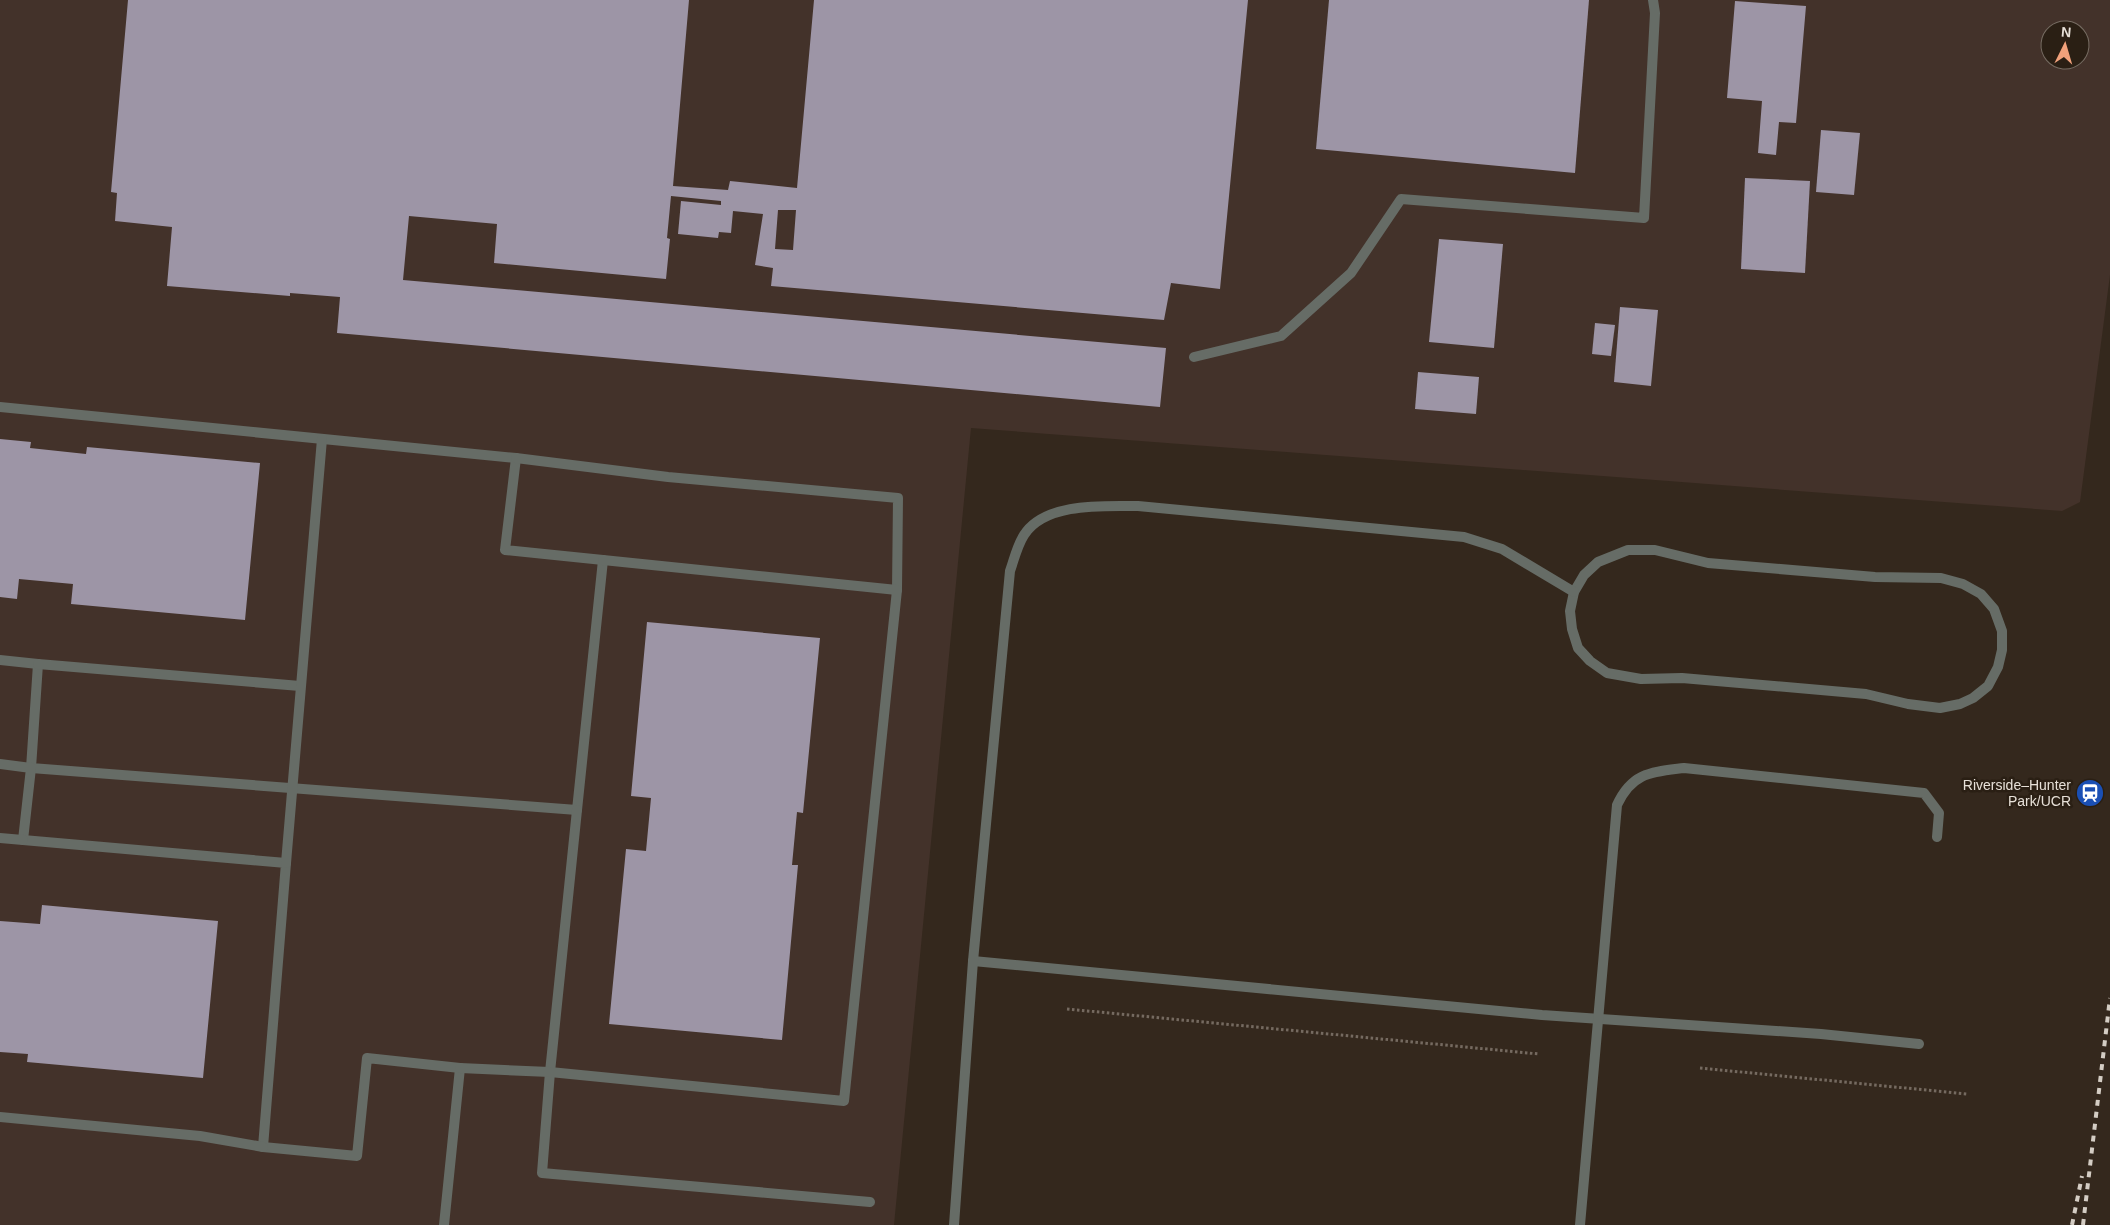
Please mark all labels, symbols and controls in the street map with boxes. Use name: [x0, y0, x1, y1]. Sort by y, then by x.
north arrow: [2040, 20, 2090, 70]
text: N: [2060, 24, 2072, 40]
place label: Riverside–Hunter Park/UCR: [1963, 777, 2071, 809]
station icon: Riverside–Hunter Park/UCR: [2075, 778, 2105, 808]

